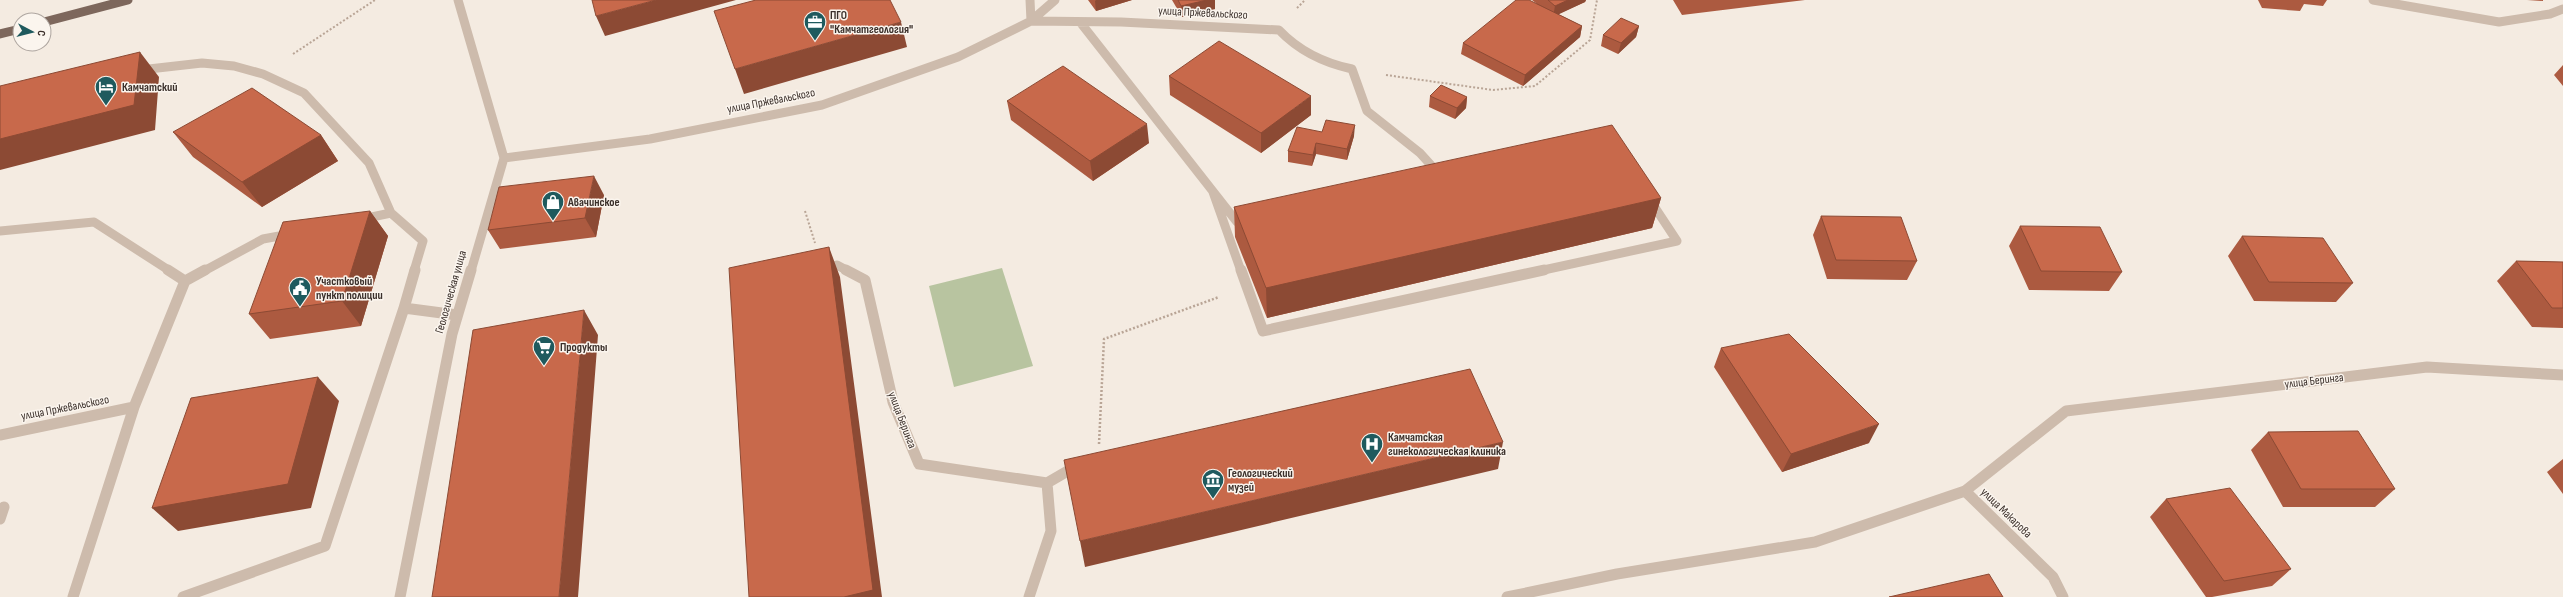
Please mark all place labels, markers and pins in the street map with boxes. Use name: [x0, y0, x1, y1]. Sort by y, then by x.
place label: ПГО "Камчатгеология": [830, 8, 913, 37]
office icon: ПГО "Камчатгеология": [802, 9, 828, 42]
hotel icon: Камчатский: [93, 74, 119, 107]
place label: Камчатский: [122, 80, 177, 95]
shop icon: Авачинское: [540, 189, 566, 222]
place label: Авачинское: [567, 195, 620, 210]
place label: Участковый пункт полиции: [316, 274, 383, 303]
public building icon: Участковый пункт полиции: [287, 275, 313, 308]
supermarket icon: Продукты: [531, 334, 557, 367]
place label: Продукты: [560, 340, 607, 355]
place label: Камчатская гинекологическая клиника: [1388, 430, 1506, 459]
hospital icon: Камчатская гинекологическая клиника: [1359, 431, 1385, 464]
place label: Геологический музей: [1228, 466, 1293, 495]
museum icon: Геологический музей: [1200, 467, 1226, 500]

